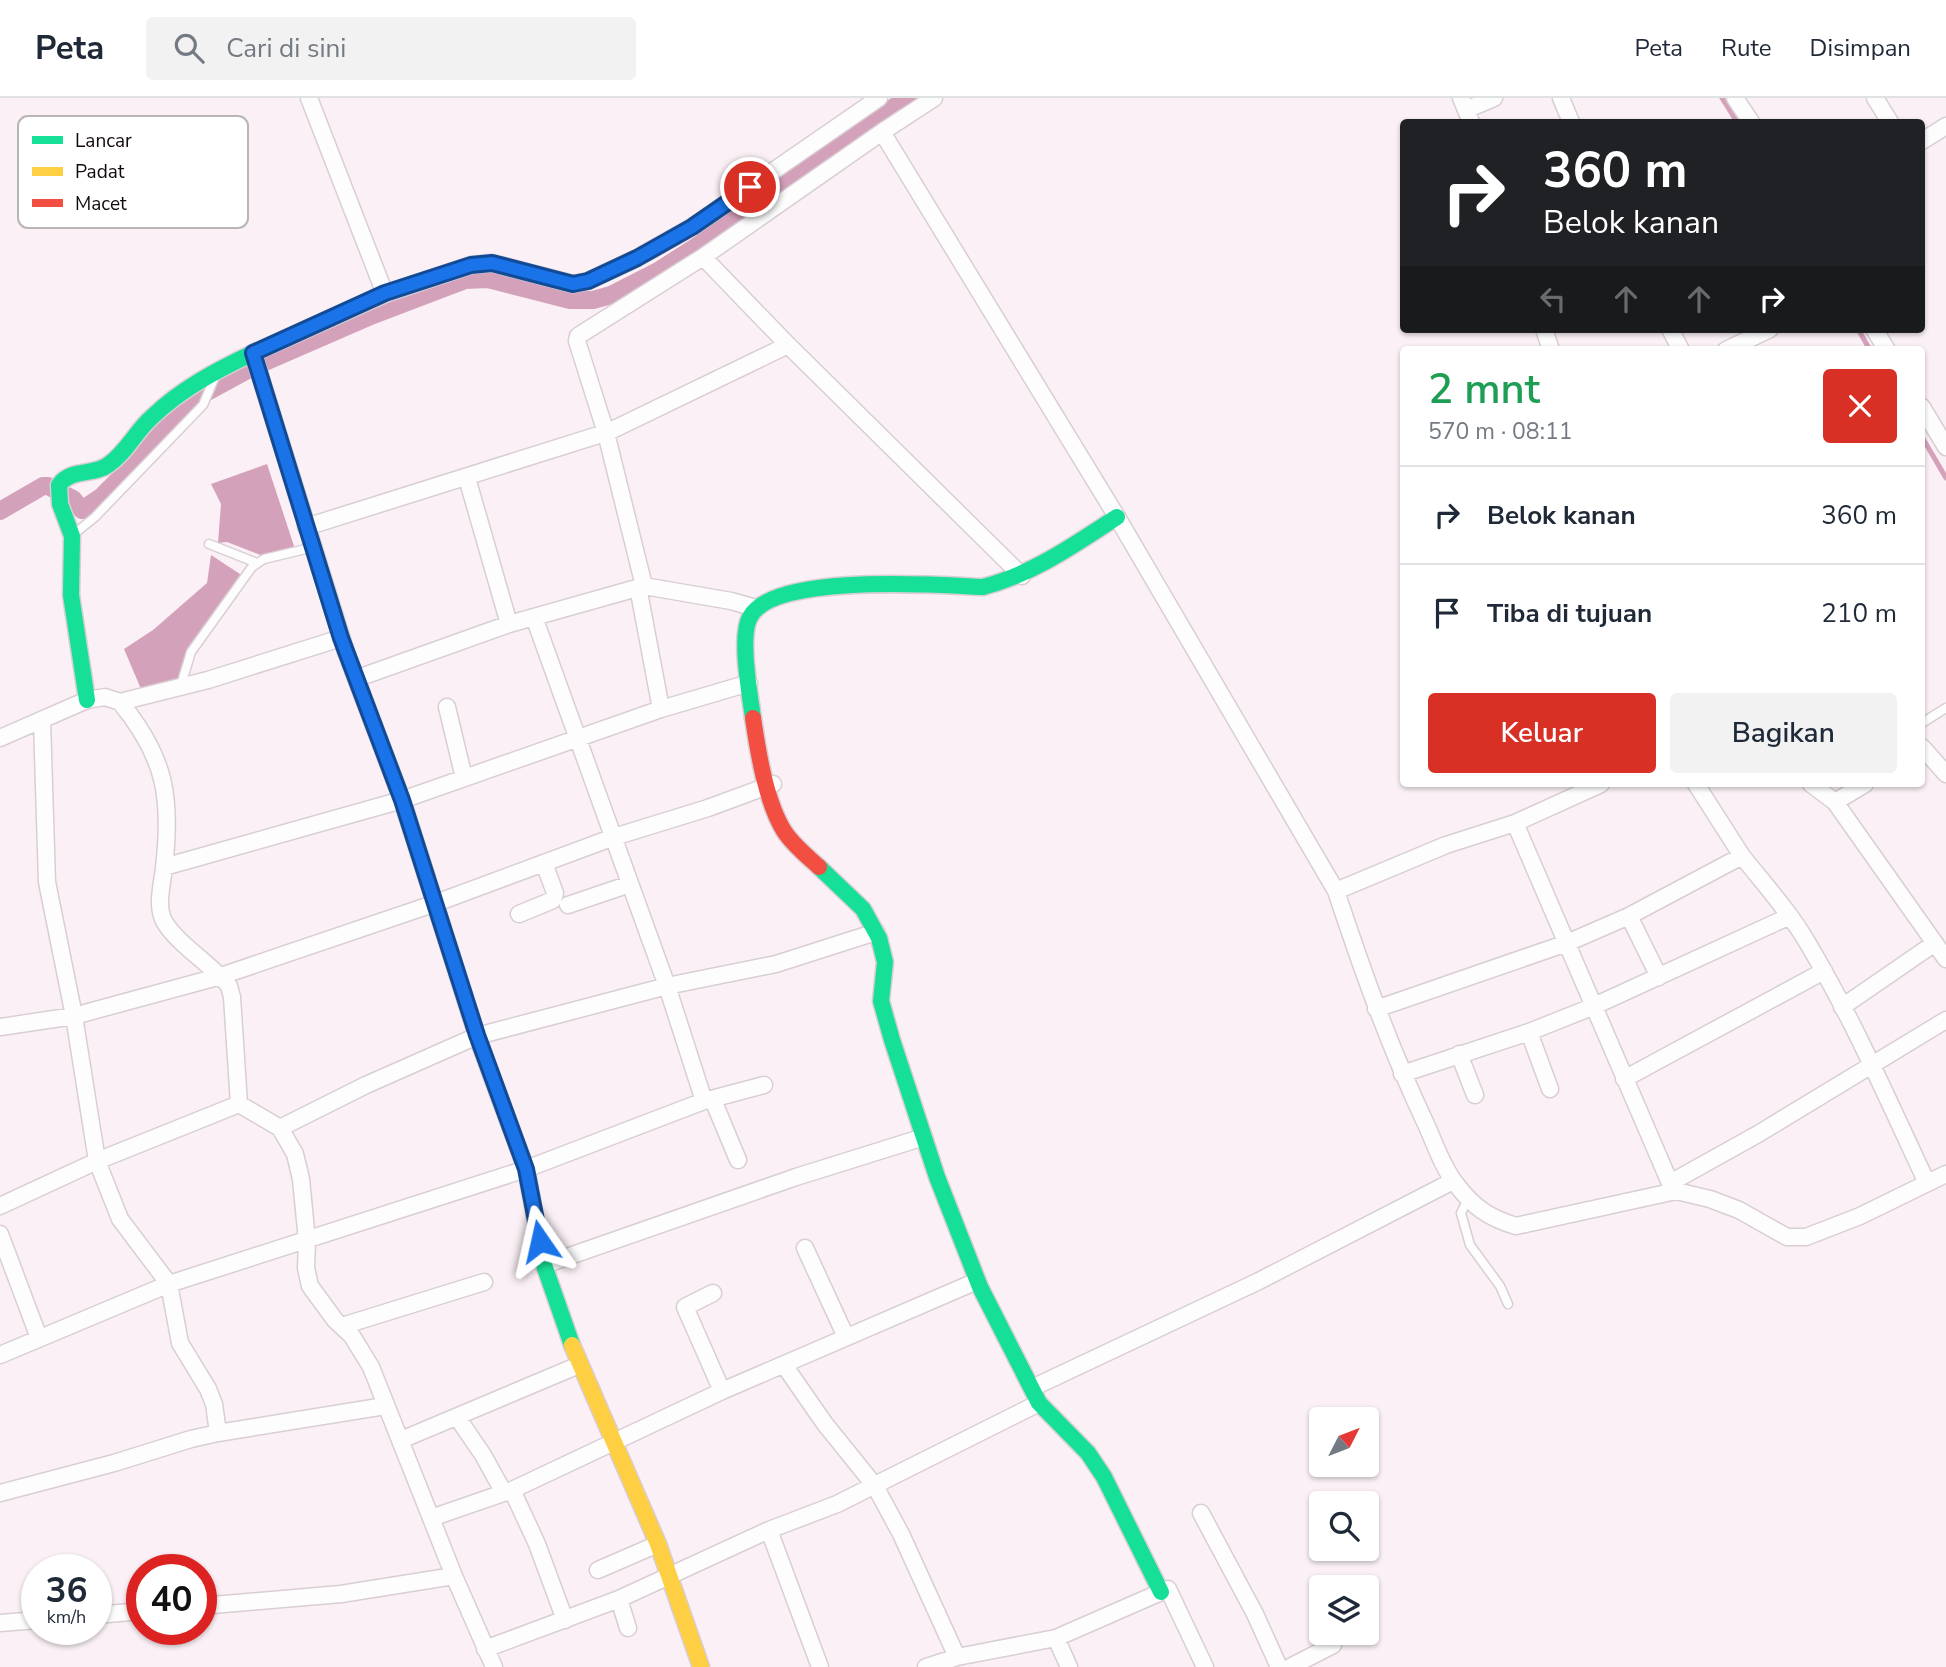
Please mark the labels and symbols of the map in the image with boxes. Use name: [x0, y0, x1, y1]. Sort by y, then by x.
legend: [18, 116, 248, 228]
text: Lancar: [75, 128, 132, 154]
pin: [720, 157, 780, 217]
text: Padat: [75, 159, 125, 185]
text: Macet: [75, 191, 127, 217]
position arrow: [503, 1204, 577, 1278]
north arrow: [1309, 1407, 1379, 1477]
speed limit sign: 40: [126, 1554, 217, 1645]

